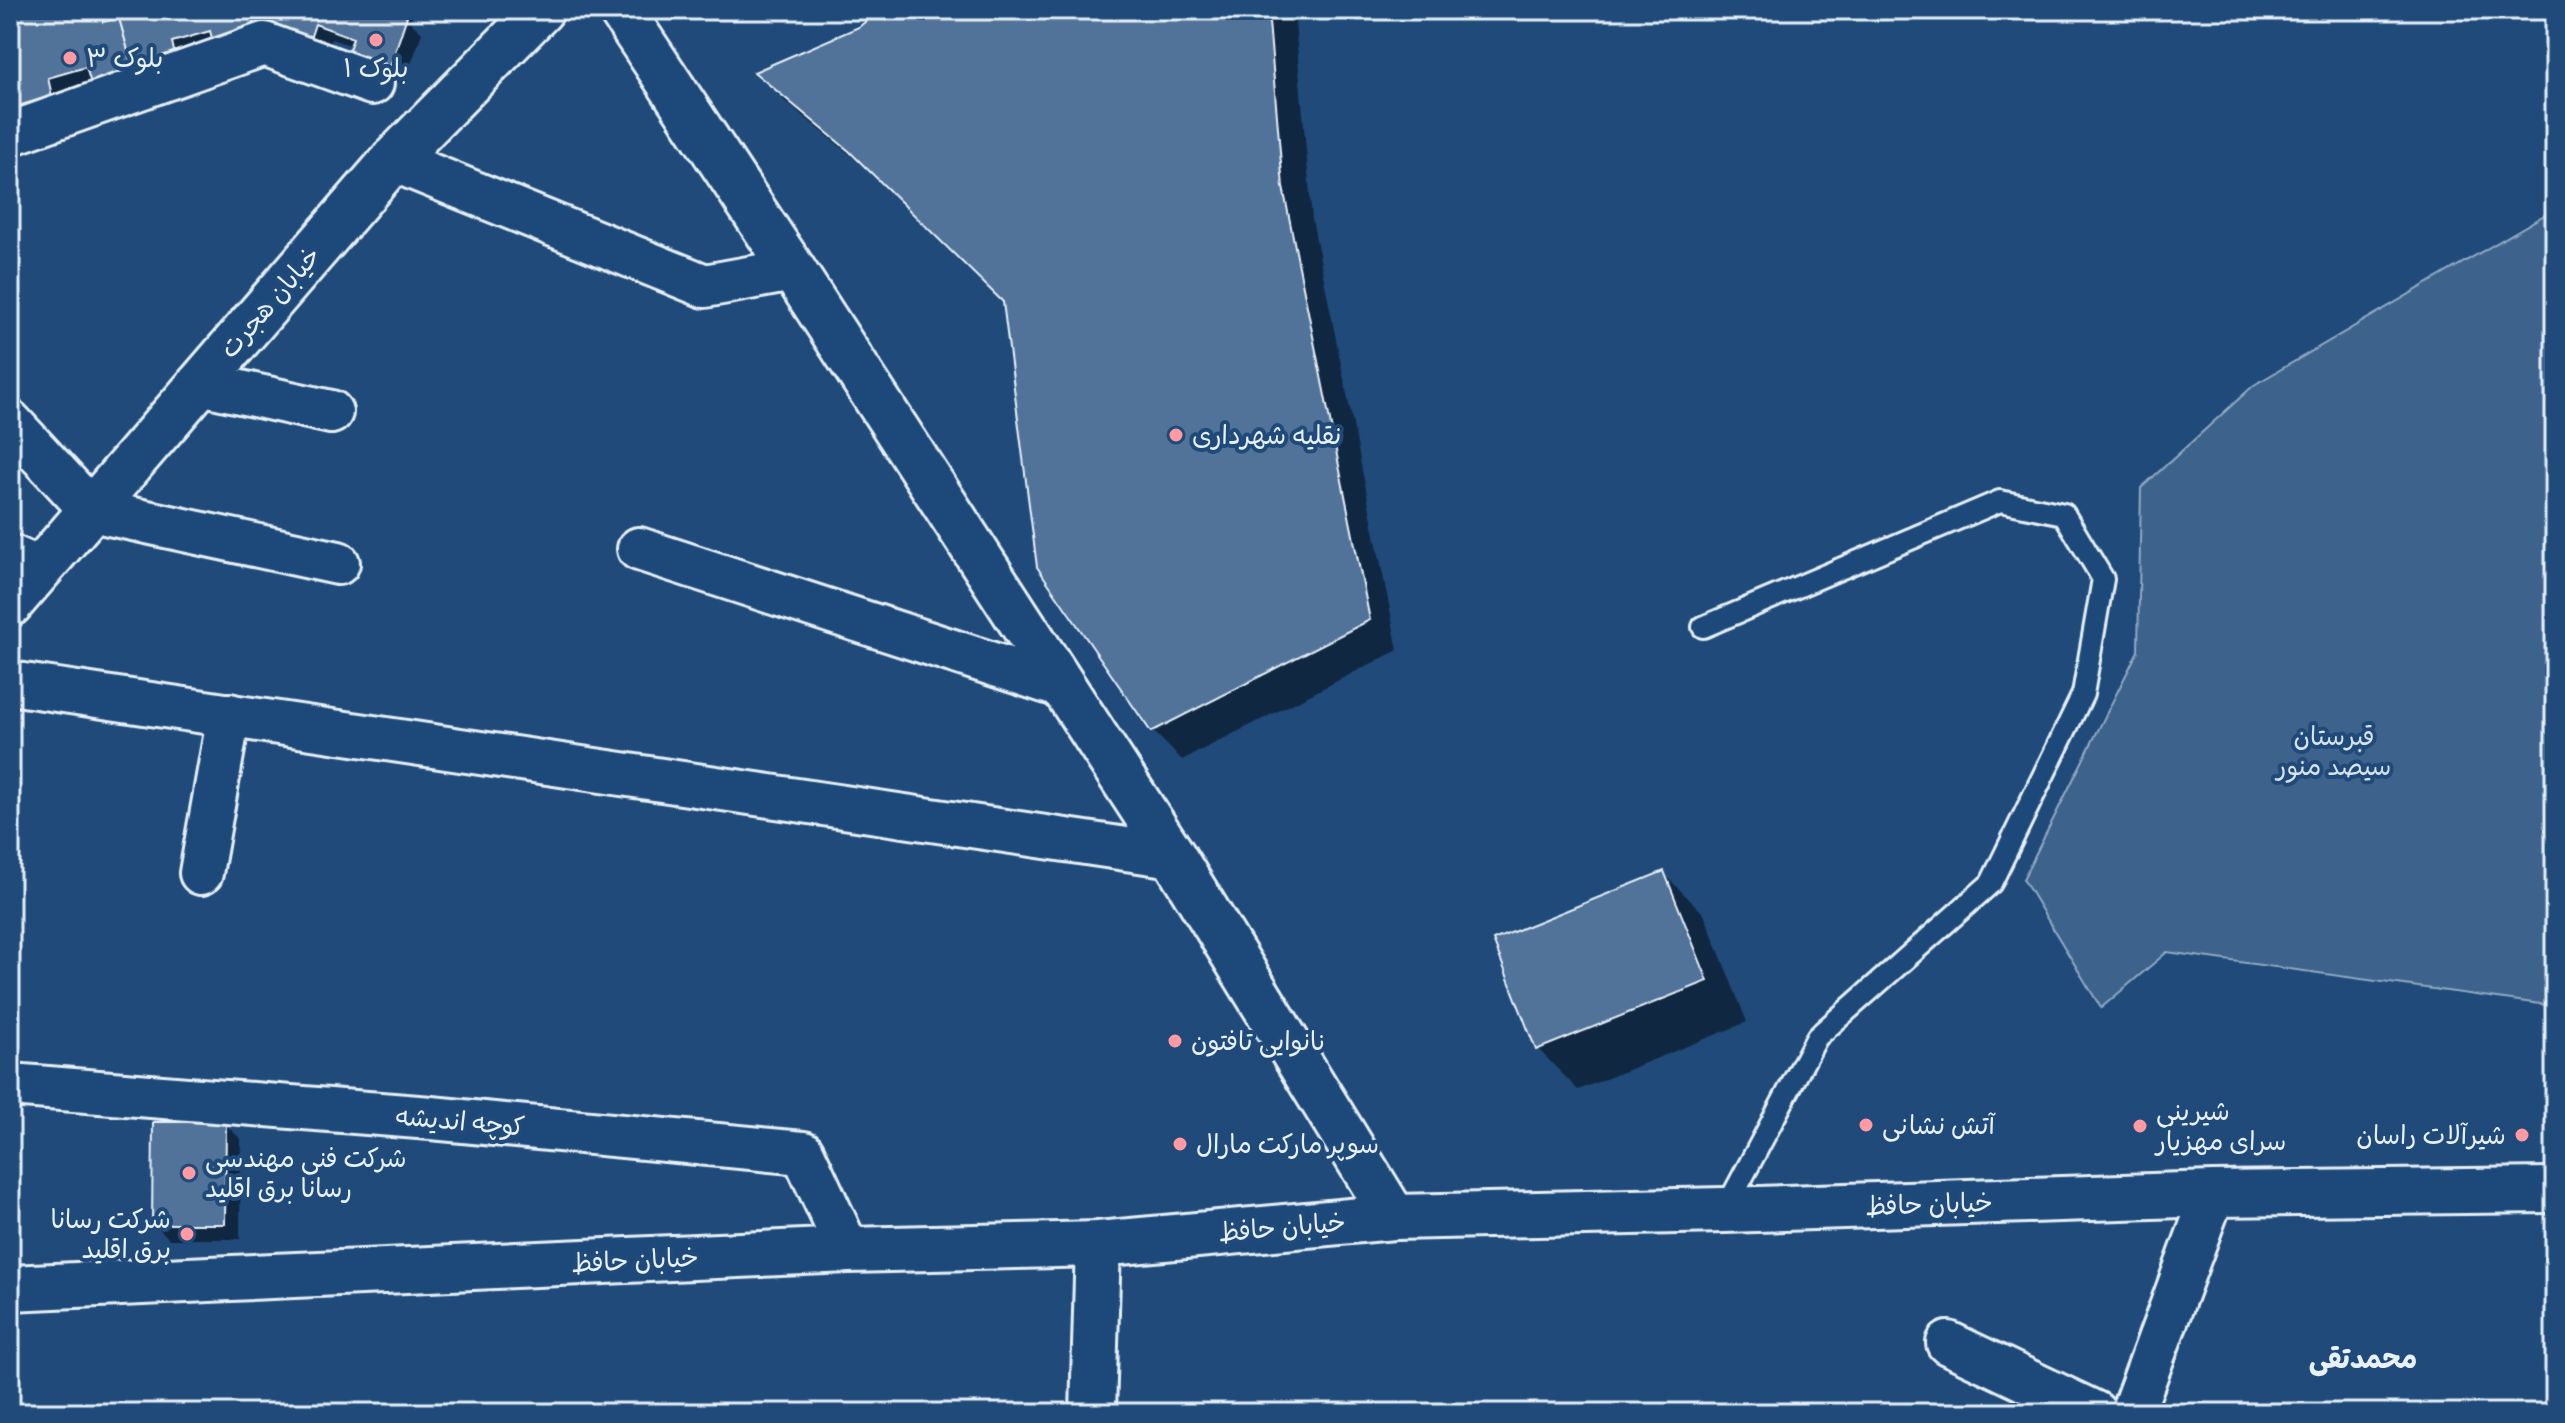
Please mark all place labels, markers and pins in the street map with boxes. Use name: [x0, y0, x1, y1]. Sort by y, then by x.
marker: بلوک ۱: [367, 31, 385, 49]
place label: بلوک ۳: [86, 43, 163, 80]
marker: بلوک ۳: [61, 49, 79, 67]
place label: بلوک ۱: [343, 53, 409, 90]
place label: نقلیه شهرداری: [1192, 420, 1341, 457]
marker: نقلیه شهرداری: [1167, 426, 1185, 444]
place label: نانوایی تافتون: [1191, 1026, 1326, 1063]
marker: نانوایی تافتون: [1166, 1032, 1184, 1050]
place label: شیرینی سرای مهزیار: [2154, 1096, 2286, 1163]
place label: آتش نشانی: [1882, 1110, 1996, 1147]
marker: آتش نشانی: [1857, 1116, 1875, 1134]
marker: شیرینی سرای مهزیار: [2131, 1117, 2149, 1135]
place label: شیرآلات راسان: [2356, 1120, 2506, 1157]
marker: شیرآلات راسان: [2513, 1126, 2531, 1144]
place label: سوپر مارکت مارال: [1196, 1129, 1379, 1166]
marker: سوپر مارکت مارال: [1171, 1135, 1189, 1153]
place label: شرکت فنی مهندسی رسانا برق اقلید: [205, 1143, 407, 1210]
marker: شرکت فنی مهندسی رسانا برق اقلید: [180, 1164, 198, 1182]
place label: شرکت رسانا برق اقلید: [50, 1204, 171, 1271]
marker: شرکت رسانا برق اقلید: [178, 1225, 196, 1243]

